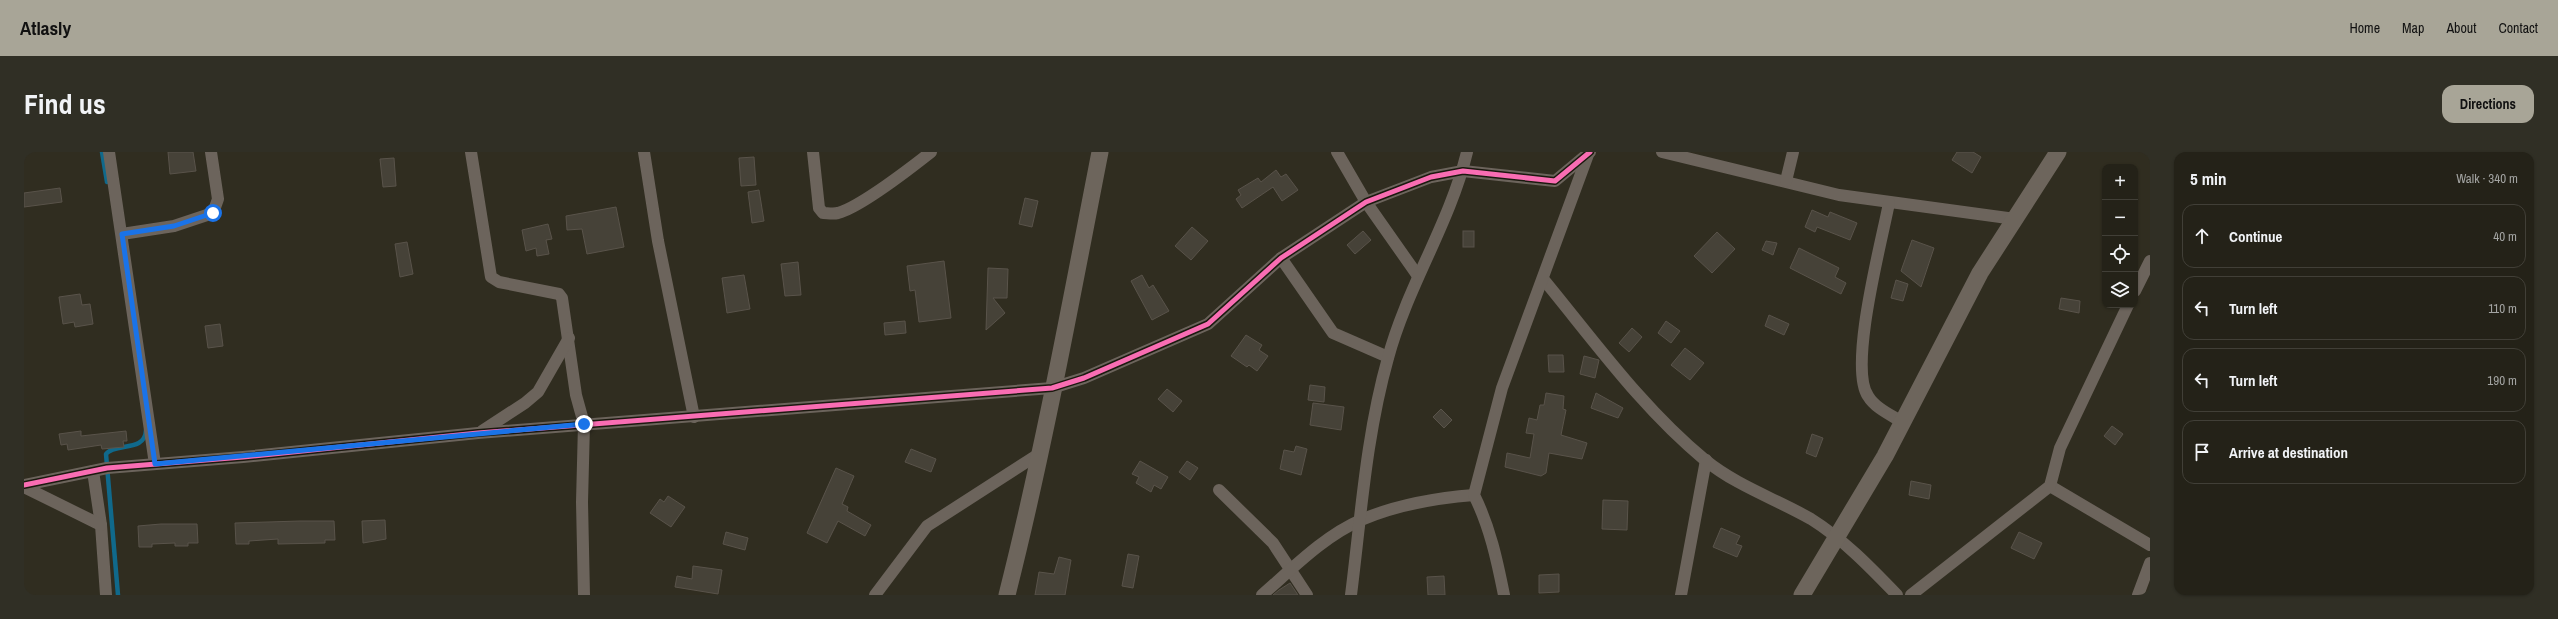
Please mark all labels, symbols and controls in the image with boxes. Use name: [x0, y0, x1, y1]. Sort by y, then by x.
text: Atlasly: [20, 15, 71, 41]
text: Home: [2349, 19, 2380, 37]
text: Map: [2402, 19, 2424, 37]
text: About: [2446, 19, 2476, 37]
text: Contact: [2498, 19, 2538, 37]
text: Find us: [24, 85, 106, 123]
button: Directions: [2442, 85, 2534, 123]
map controls: [2102, 164, 2138, 308]
button: +: [2102, 164, 2138, 200]
text: 5 min: [2190, 167, 2226, 190]
text: Walk · 340 m: [2456, 170, 2518, 187]
button: −: [2102, 200, 2138, 236]
route start: [204, 204, 222, 222]
icon: ahead: [2191, 225, 2213, 247]
text: Continue: [2229, 226, 2282, 247]
text: 40 m: [2493, 228, 2517, 245]
button: locate: [2102, 236, 2138, 272]
button: layers: [2102, 272, 2138, 308]
icon: left: [2191, 297, 2213, 319]
text: Turn left: [2229, 298, 2277, 319]
text: 110 m: [2488, 300, 2517, 317]
icon: left: [2191, 369, 2213, 391]
text: Turn left: [2229, 370, 2277, 391]
text: 190 m: [2487, 372, 2517, 389]
route end: [575, 415, 593, 433]
icon: arrive: [2191, 441, 2213, 463]
text: Arrive at destination: [2229, 442, 2348, 463]

